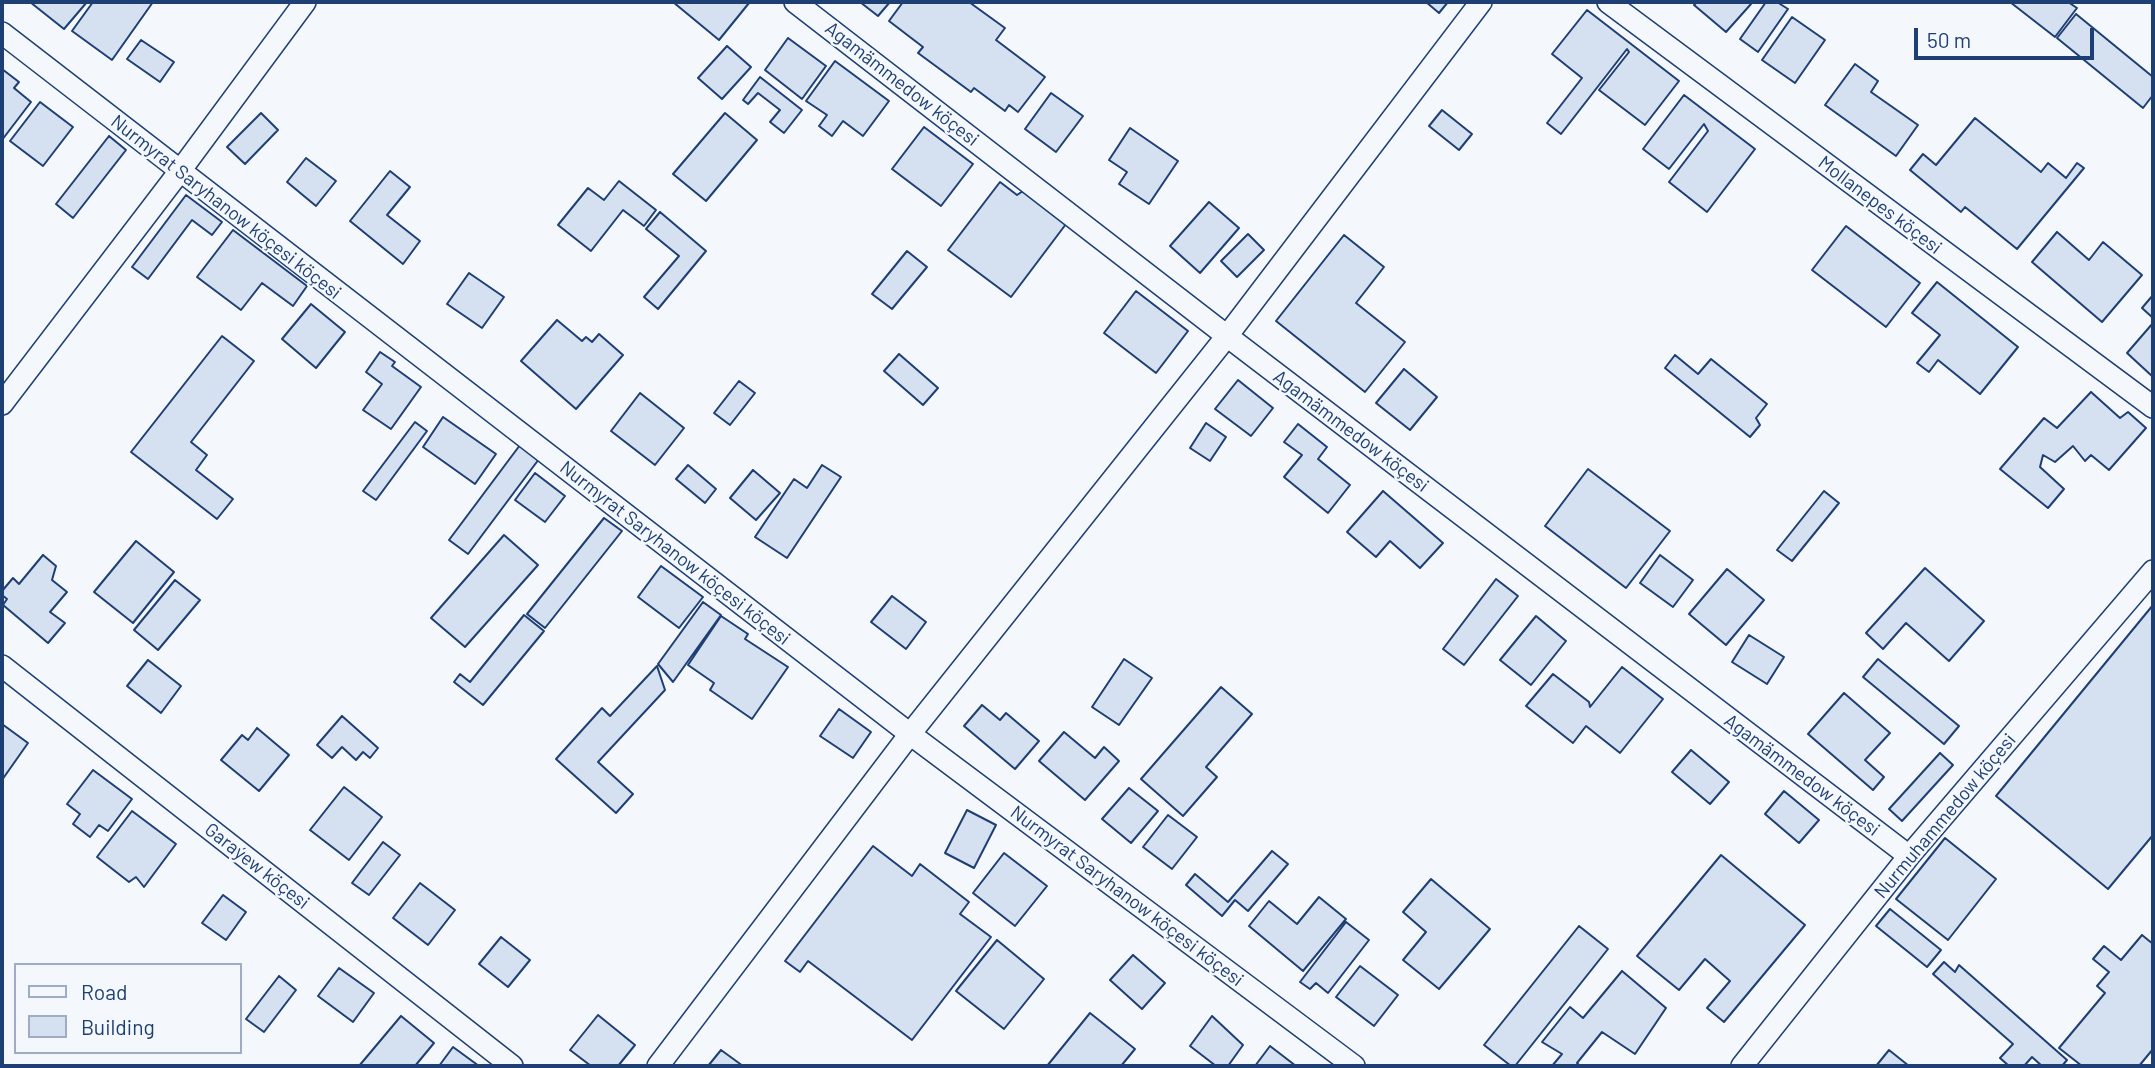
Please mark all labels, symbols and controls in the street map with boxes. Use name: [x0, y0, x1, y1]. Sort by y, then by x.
scale bar: [1917, 14, 2097, 58]
street label: Agamämmedow köçesi: [821, 17, 983, 151]
text: 50 m: [1927, 27, 1971, 52]
street label: Nurmyrat Saryhanow köçesi köçesi: [106, 110, 346, 304]
street label: Mollanepes köçesi: [1814, 151, 1946, 259]
street label: Agamämmedow köçesi: [1269, 365, 1433, 497]
street label: Nurmyrat Saryhanow köçesi köçesi: [555, 456, 795, 650]
street label: Agamämmedow köçesi: [1720, 709, 1884, 841]
street label: Nurmuhammedow köçesi: [1869, 729, 2021, 903]
street label: Nurmyrat Saryhanow köçesi köçesi: [1006, 801, 1248, 991]
street label: Garaýew köçesi: [200, 818, 314, 914]
legend: [14, 963, 242, 1054]
text: Road: [81, 979, 127, 1004]
text: Building: [81, 1014, 155, 1039]

